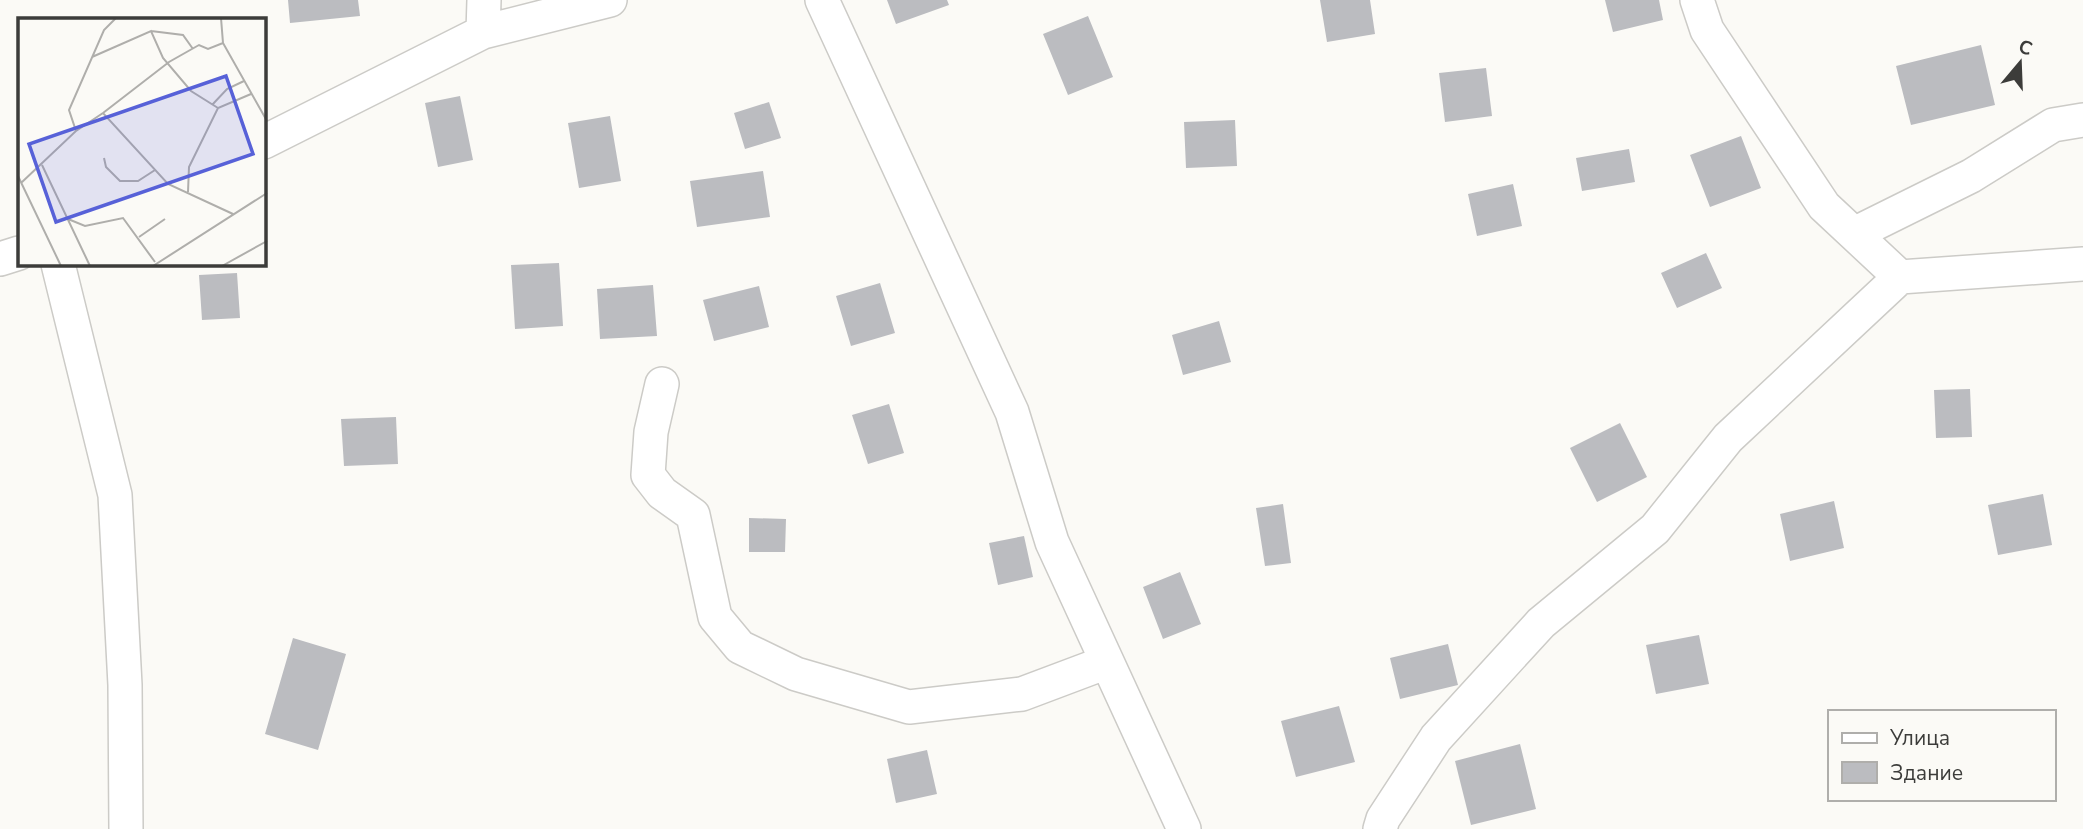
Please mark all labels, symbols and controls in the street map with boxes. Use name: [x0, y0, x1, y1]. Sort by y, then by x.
inset map: [18, 18, 266, 266]
north arrow: [1985, 28, 2055, 98]
text: С: [2015, 33, 2036, 62]
legend: [1828, 710, 2055, 801]
text: Улица: [1889, 724, 1950, 752]
text: Здание: [1890, 759, 1963, 787]

